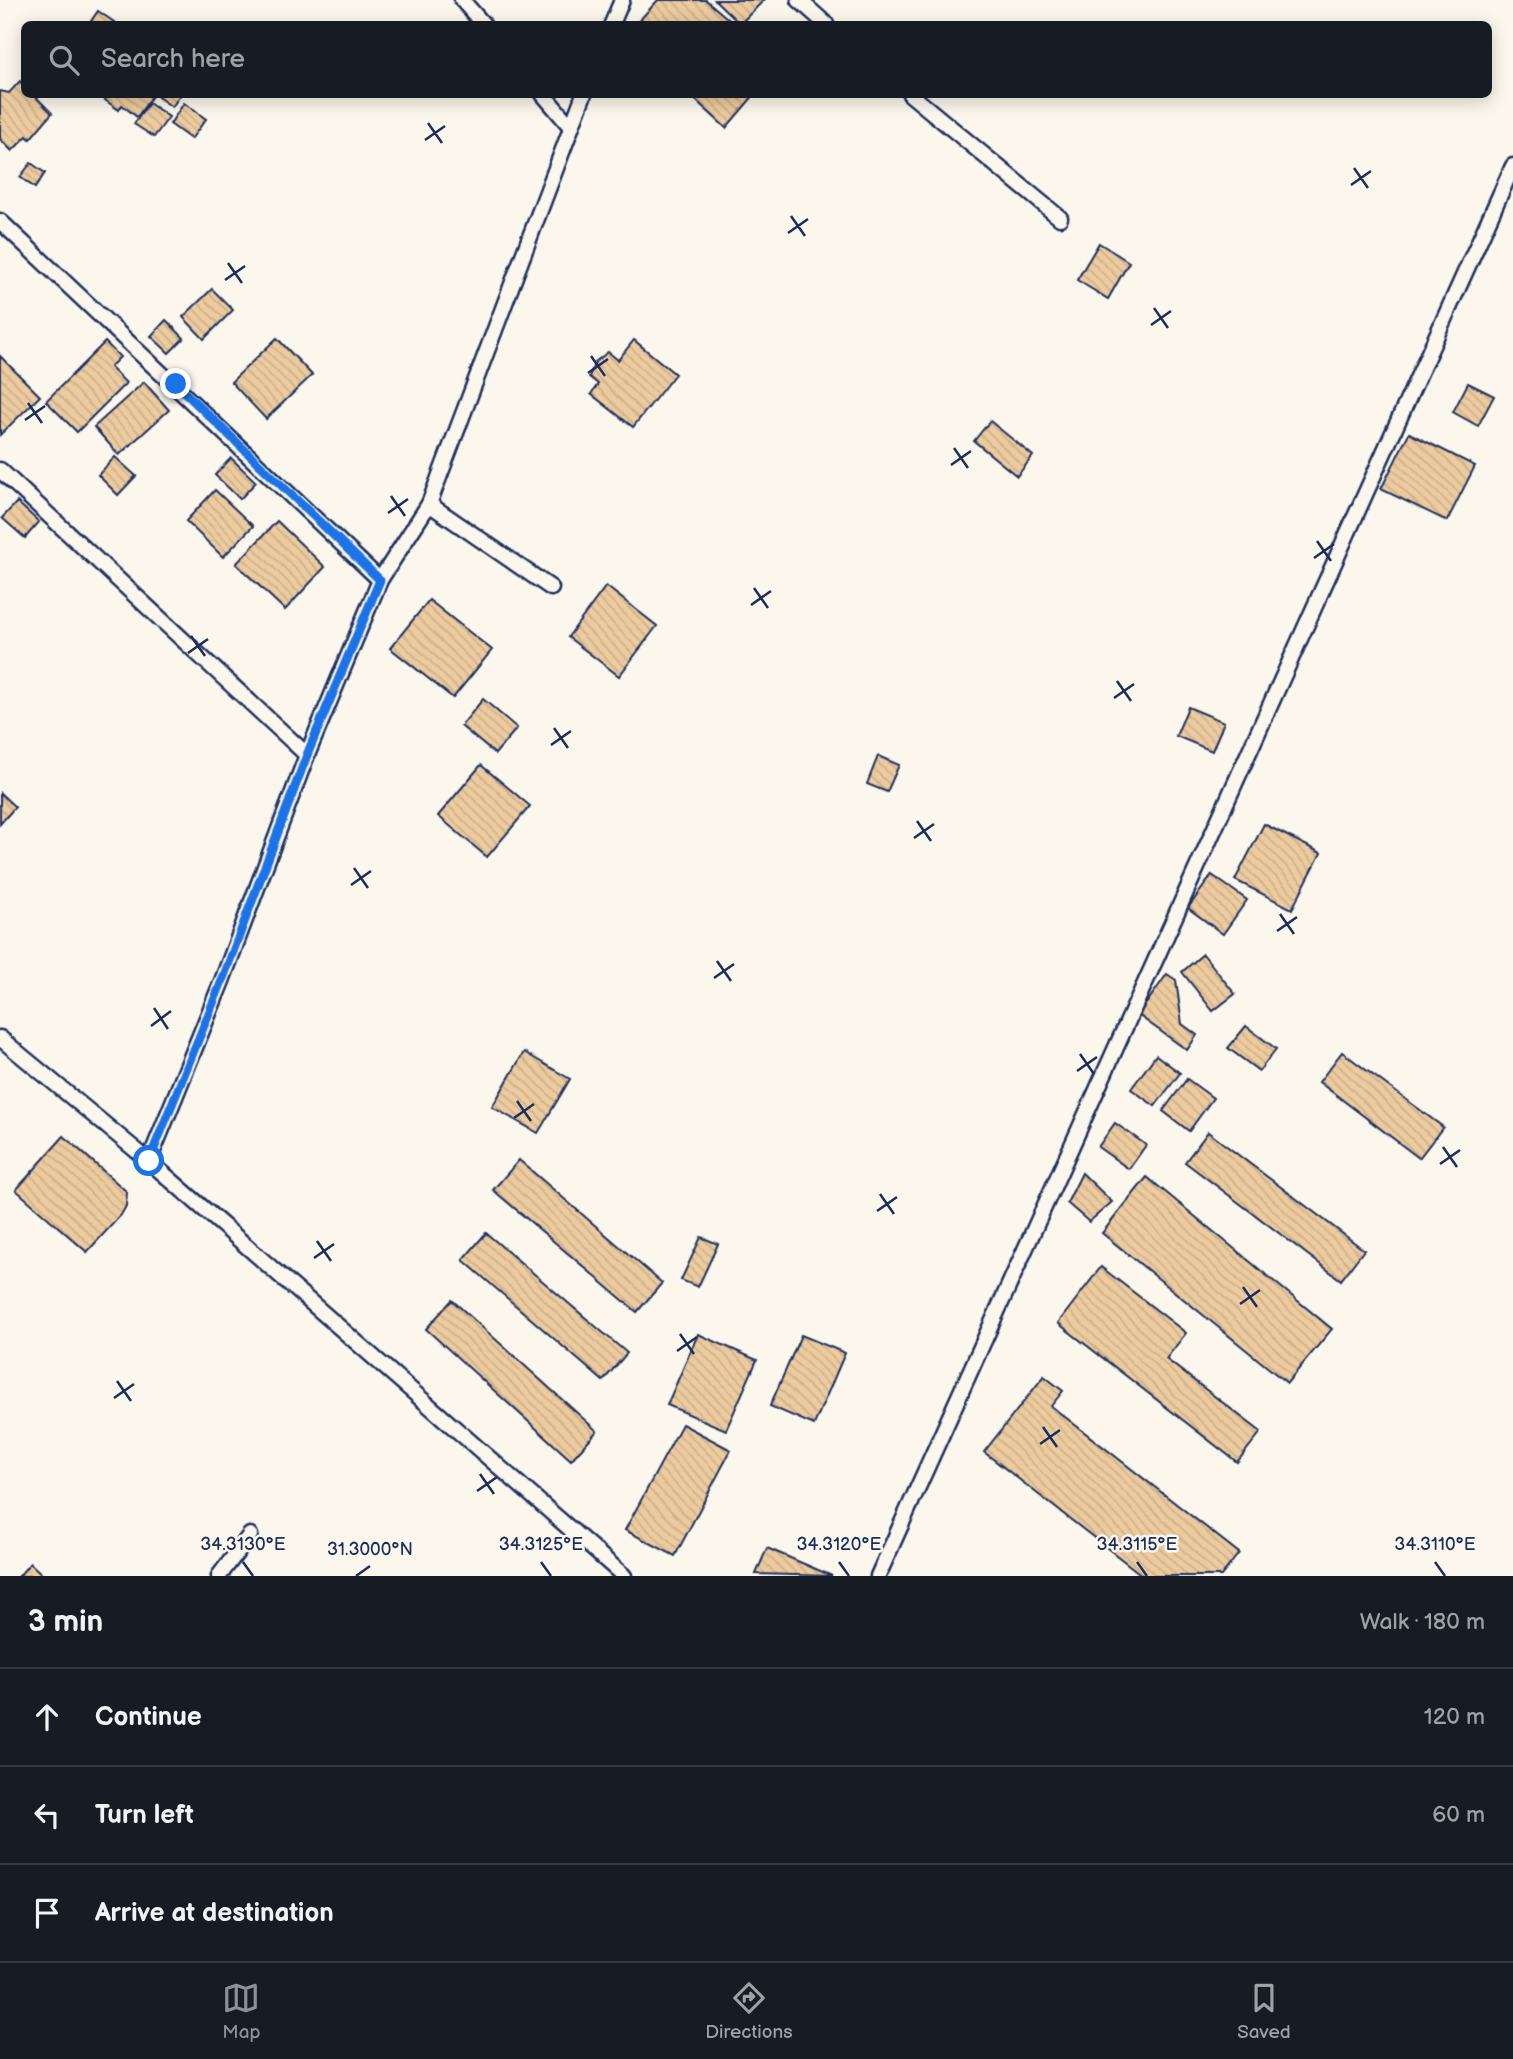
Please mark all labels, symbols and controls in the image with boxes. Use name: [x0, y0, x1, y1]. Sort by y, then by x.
search box: [21, 21, 1492, 98]
icon: search: [45, 41, 83, 79]
text: Search here: [101, 44, 245, 75]
route end: [160, 368, 191, 399]
route start: [133, 1145, 164, 1176]
text: 34.3130°E: [200, 1534, 286, 1555]
text: 34.3125°E: [499, 1534, 583, 1555]
text: 34.3120°E: [797, 1534, 882, 1555]
text: 34.3115°E: [1097, 1534, 1178, 1555]
text: 34.3110°E: [1394, 1534, 1476, 1555]
text: 31.3000°N: [327, 1539, 413, 1560]
text: 3 min: [28, 1604, 103, 1640]
text: Walk · 180 m: [1360, 1608, 1485, 1636]
icon: ahead: [28, 1698, 66, 1736]
text: Continue: [95, 1702, 202, 1733]
text: 120 m: [1424, 1703, 1485, 1731]
icon: left: [28, 1796, 66, 1834]
text: Turn left: [95, 1800, 194, 1831]
text: 60 m: [1432, 1801, 1485, 1829]
icon: arrive: [28, 1894, 66, 1932]
text: Arrive at destination: [95, 1898, 334, 1929]
tab: Map: [222, 1979, 261, 2044]
tab: Directions: [705, 1979, 793, 2044]
tab: Saved: [1237, 1979, 1291, 2044]

